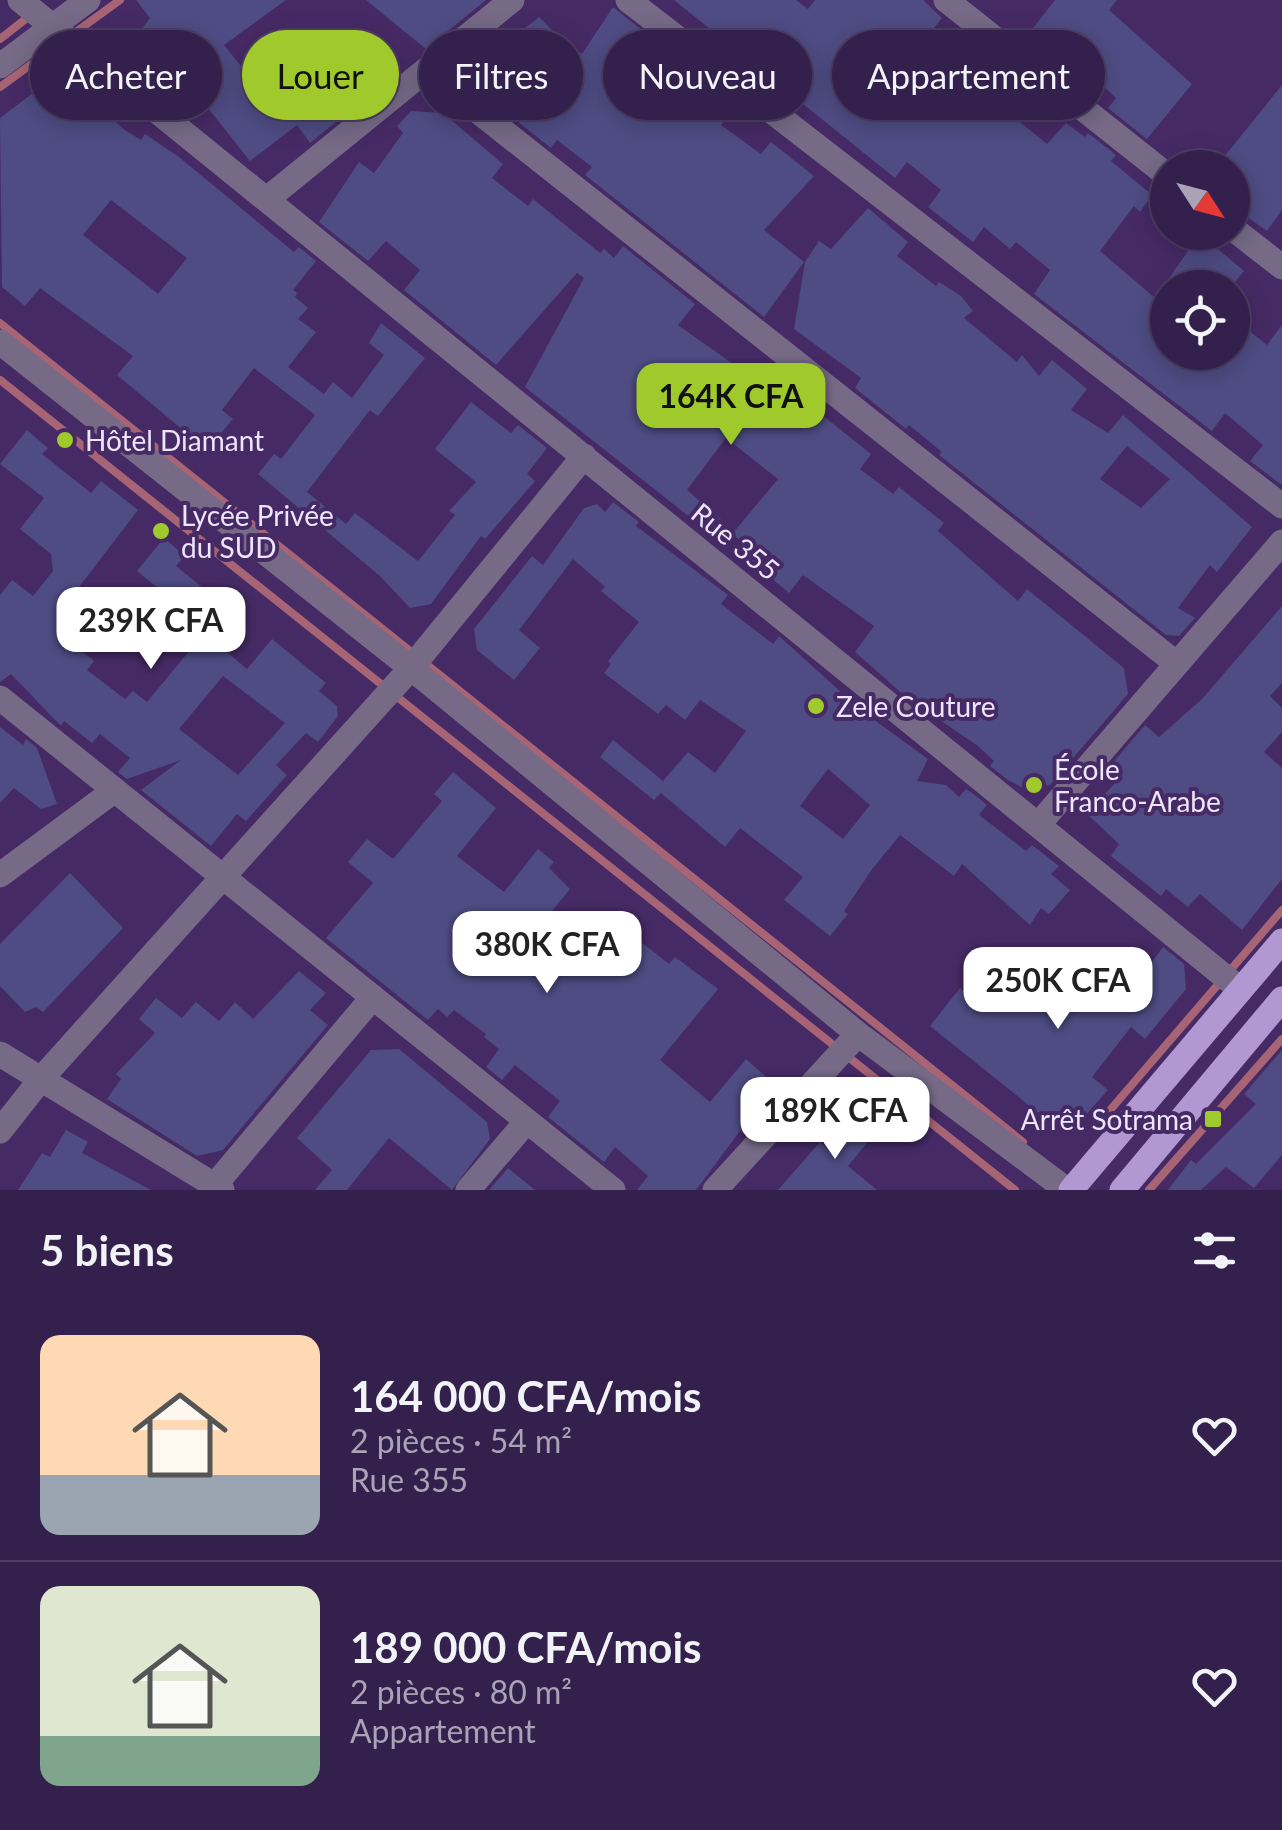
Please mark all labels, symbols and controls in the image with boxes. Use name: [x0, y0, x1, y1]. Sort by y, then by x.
chip: Acheter: [30, 30, 222, 120]
chip: Louer: [242, 30, 399, 120]
chip: Filtres: [419, 30, 583, 120]
chip: Nouveau: [603, 30, 812, 120]
chip: Appartement: [832, 30, 1105, 120]
north arrow: [1150, 150, 1250, 250]
map controls: [1150, 150, 1250, 370]
button: locate: [1150, 270, 1250, 370]
pin: 164K CFA: [628, 363, 834, 448]
text: 164K CFA: [659, 376, 804, 415]
place label: Hôtel Diamant: [85, 423, 264, 457]
marker: Hôtel Diamant: [54, 429, 76, 451]
street label: Rue 355: [685, 495, 787, 587]
place label: Lycée Privée du SUD: [181, 498, 334, 564]
marker: Lycée Privée du SUD: [150, 520, 172, 542]
pin: 239K CFA: [48, 587, 254, 672]
text: 239K CFA: [79, 600, 224, 639]
place label: Zele Couture: [836, 689, 996, 723]
marker: Zele Couture: [805, 695, 827, 717]
place label: École Franco-Arabe: [1054, 752, 1221, 818]
marker: École Franco-Arabe: [1023, 774, 1045, 796]
pin: 380K CFA: [444, 911, 650, 996]
text: 380K CFA: [475, 924, 620, 963]
pin: 250K CFA: [955, 947, 1161, 1032]
text: 250K CFA: [986, 960, 1131, 999]
pin: 189K CFA: [732, 1077, 938, 1162]
text: 189K CFA: [763, 1090, 908, 1129]
place label: Arrêt Sotrama: [1021, 1102, 1193, 1136]
marker: Arrêt Sotrama: [1202, 1108, 1224, 1130]
icon: filters: [1187, 1223, 1242, 1278]
text: 5 biens: [40, 1225, 174, 1275]
text: 164 000 CFA/mois: [350, 1371, 702, 1421]
icon: home: [120, 1375, 240, 1495]
icon: heart: [1187, 1408, 1242, 1463]
text: 2 pièces · 54 m²: [350, 1421, 572, 1460]
text: Rue 355: [350, 1460, 468, 1499]
text: 189 000 CFA/mois: [350, 1622, 702, 1672]
icon: home: [120, 1626, 240, 1746]
icon: heart: [1187, 1659, 1242, 1714]
text: 2 pièces · 80 m²: [350, 1672, 572, 1711]
text: Appartement: [350, 1711, 536, 1750]

